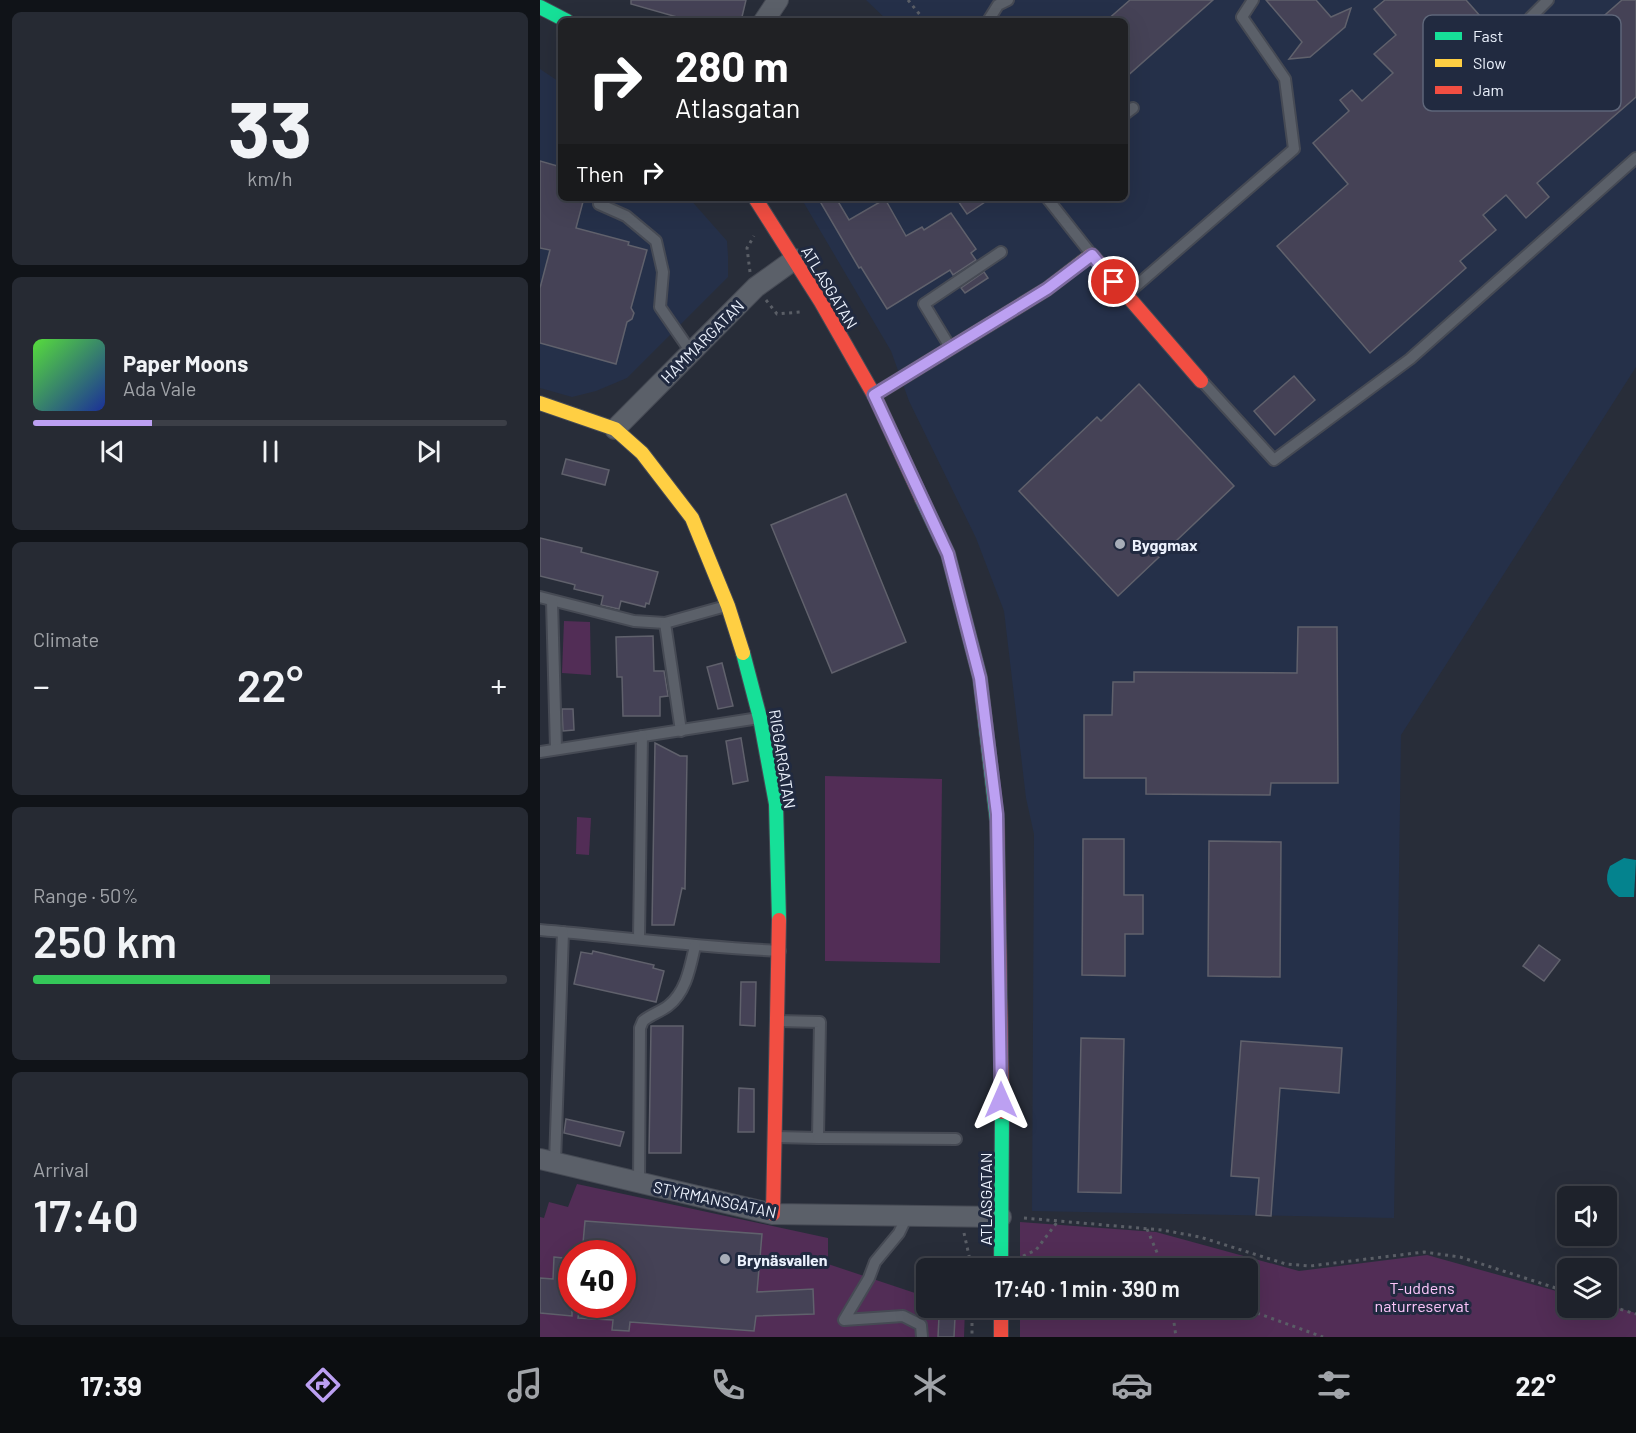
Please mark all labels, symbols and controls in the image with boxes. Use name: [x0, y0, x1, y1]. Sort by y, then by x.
legend: [1423, 15, 1621, 111]
text: Fast: [1473, 26, 1503, 45]
text: 280 m: [675, 40, 789, 90]
icon: right: [576, 42, 654, 120]
text: Slow: [1473, 53, 1506, 72]
text: 33: [228, 80, 312, 174]
text: Jam: [1473, 80, 1504, 99]
text: Atlasgatan: [675, 91, 800, 123]
icon: right: [636, 156, 669, 189]
text: Then: [576, 160, 624, 186]
text: km/h: [247, 166, 293, 190]
street label: ATLASGATAN: [798, 242, 862, 332]
pin: [1088, 256, 1139, 307]
icon: arrive: [1097, 265, 1130, 298]
street label: HAMMARGATAN: [656, 295, 748, 387]
text: Paper Moons: [123, 350, 248, 376]
text: Ada Vale: [123, 376, 196, 400]
icon: previous: [96, 435, 129, 468]
icon: pause: [254, 435, 287, 468]
icon: next: [412, 435, 445, 468]
place label: Byggmax: [1132, 535, 1198, 554]
marker: Byggmax: [1113, 537, 1127, 551]
text: Climate: [33, 627, 99, 651]
text: 22°: [237, 657, 303, 711]
text: −: [33, 665, 50, 705]
text: +: [490, 665, 507, 705]
street label: RIGGARGATAN: [766, 708, 800, 810]
text: Range · 50%: [33, 883, 138, 907]
text: 250 km: [33, 913, 177, 967]
position arrow: [969, 1068, 1033, 1132]
street label: ATLASGATAN: [976, 1152, 995, 1246]
text: Arrival: [33, 1157, 89, 1181]
street label: STYRMANSGATAN: [652, 1177, 778, 1221]
map controls: [1557, 1186, 1617, 1318]
button: sound: [1557, 1186, 1617, 1246]
text: 17:40: [33, 1187, 139, 1241]
speed limit sign: 40: [558, 1240, 636, 1318]
place label: Brynäsvallen: [737, 1250, 828, 1269]
marker: Brynäsvallen: [718, 1252, 732, 1266]
button: layers: [1557, 1258, 1617, 1318]
text: 17:40 · 1 min · 390 m: [994, 1275, 1180, 1301]
park label: T-uddens naturreservat: [1375, 1278, 1469, 1315]
icon: directions: [302, 1364, 344, 1406]
icon: music: [504, 1364, 546, 1406]
icon: phone: [707, 1364, 749, 1406]
icon: climate: [909, 1364, 951, 1406]
icon: car: [1111, 1364, 1153, 1406]
icon: filters: [1313, 1364, 1355, 1406]
text: 17:39: [80, 1369, 142, 1401]
text: 22°: [1515, 1369, 1556, 1401]

